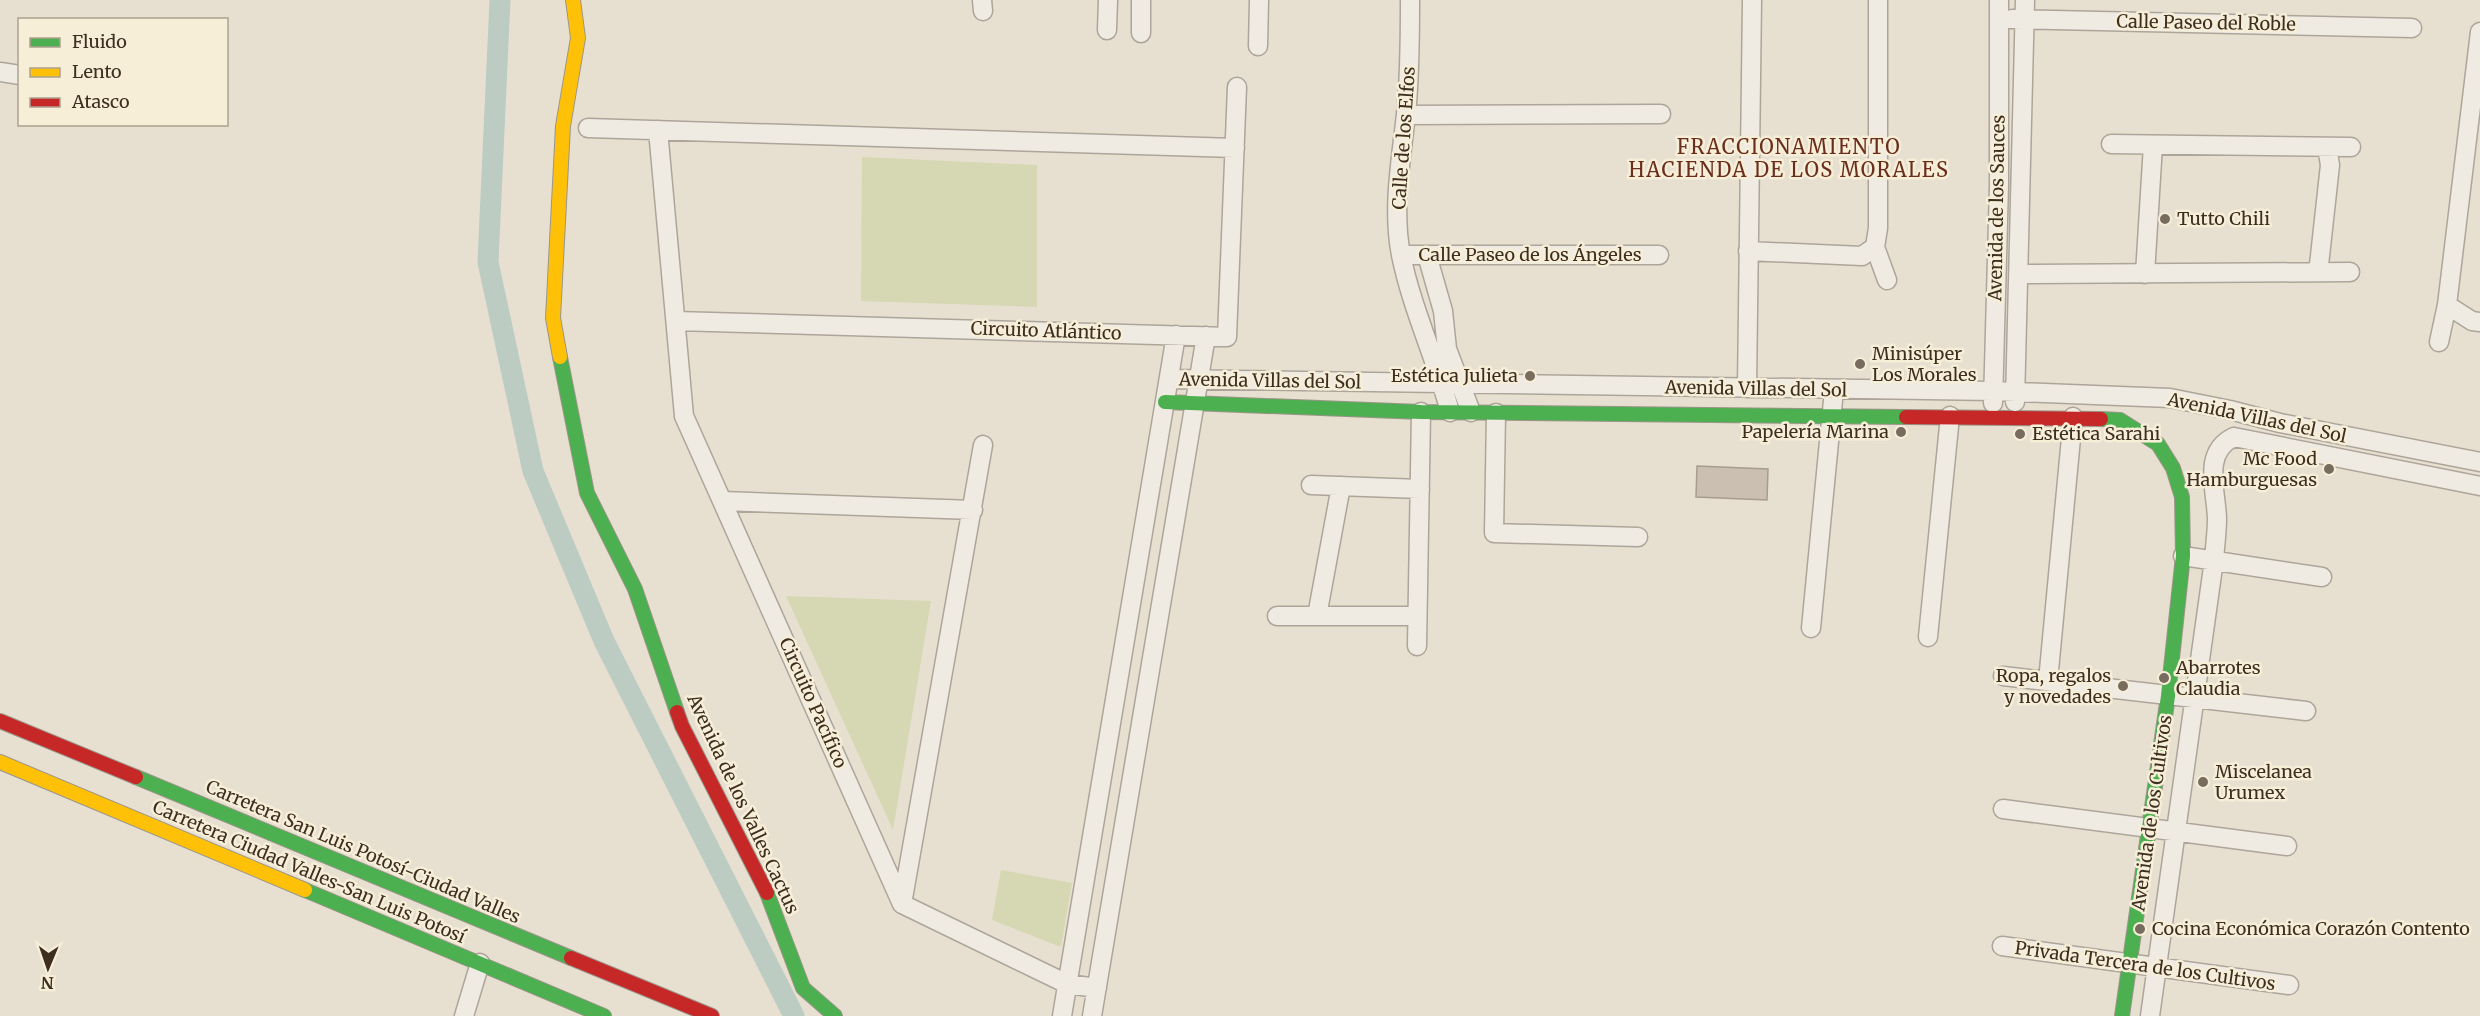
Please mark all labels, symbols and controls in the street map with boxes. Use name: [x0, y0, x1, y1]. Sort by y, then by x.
street label: Calle Paseo del Roble: [2116, 9, 2296, 36]
legend: [18, 18, 228, 126]
text: Fluido: [72, 30, 127, 53]
text: Lento: [72, 60, 122, 83]
street label: Calle de los Elfos: [1387, 66, 1420, 210]
text: Atasco: [71, 90, 130, 113]
street label: Avenida de los Sauces: [1983, 114, 2010, 302]
district label: FRACCIONAMIENTO HACIENDA DE LOS MORALES: [1629, 134, 1949, 182]
place label: Tutto Chili: [2177, 207, 2270, 230]
marker: Tutto Chili: [2158, 212, 2172, 226]
street label: Calle Paseo de los Ángeles: [1418, 243, 1642, 266]
street label: Circuito Atlántico: [970, 316, 1122, 345]
place label: Minisúper Los Morales: [1872, 342, 1977, 386]
marker: Minisúper Los Morales: [1853, 357, 1867, 371]
place label: Estética Julieta: [1391, 364, 1518, 387]
street label: Avenida Villas del Sol: [1178, 367, 1362, 394]
marker: Estética Julieta: [1523, 369, 1537, 383]
street label: Avenida Villas del Sol: [1664, 375, 1848, 402]
street label: Avenida Villas del Sol: [2165, 387, 2349, 448]
place label: Papelería Marina: [1741, 420, 1889, 443]
place label: Estética Sarahi: [2032, 422, 2161, 445]
marker: Papelería Marina: [1894, 425, 1908, 439]
marker: Estética Sarahi: [2013, 427, 2027, 441]
place label: Mc Food Hamburguesas: [2186, 447, 2317, 491]
marker: Mc Food Hamburguesas: [2322, 462, 2336, 476]
street label: Circuito Pacífico: [774, 634, 853, 772]
place label: Abarrotes Claudia: [2175, 656, 2261, 700]
place label: Ropa, regalos y novedades: [1996, 664, 2111, 708]
marker: Abarrotes Claudia: [2157, 671, 2171, 685]
marker: Ropa, regalos y novedades: [2116, 679, 2130, 693]
street label: Avenida de los Valles Cactus: [682, 689, 805, 917]
street label: Avenida de los Cultivos: [2126, 713, 2177, 913]
place label: Miscelanea Urumex: [2215, 760, 2312, 804]
street label: Carretera San Luis Potosí-Ciudad Valles: [203, 775, 524, 928]
marker: Miscelanea Urumex: [2196, 775, 2210, 789]
street label: Carretera Ciudad Valles-San Luis Potosí: [149, 795, 470, 949]
place label: Cocina Económica Corazón Contento: [2152, 917, 2470, 940]
marker: Cocina Económica Corazón Contento: [2133, 922, 2147, 936]
street label: Privada Tercera de los Cultivos: [2013, 936, 2277, 995]
north arrow: [18, 938, 78, 998]
text: N: [40, 973, 54, 993]

